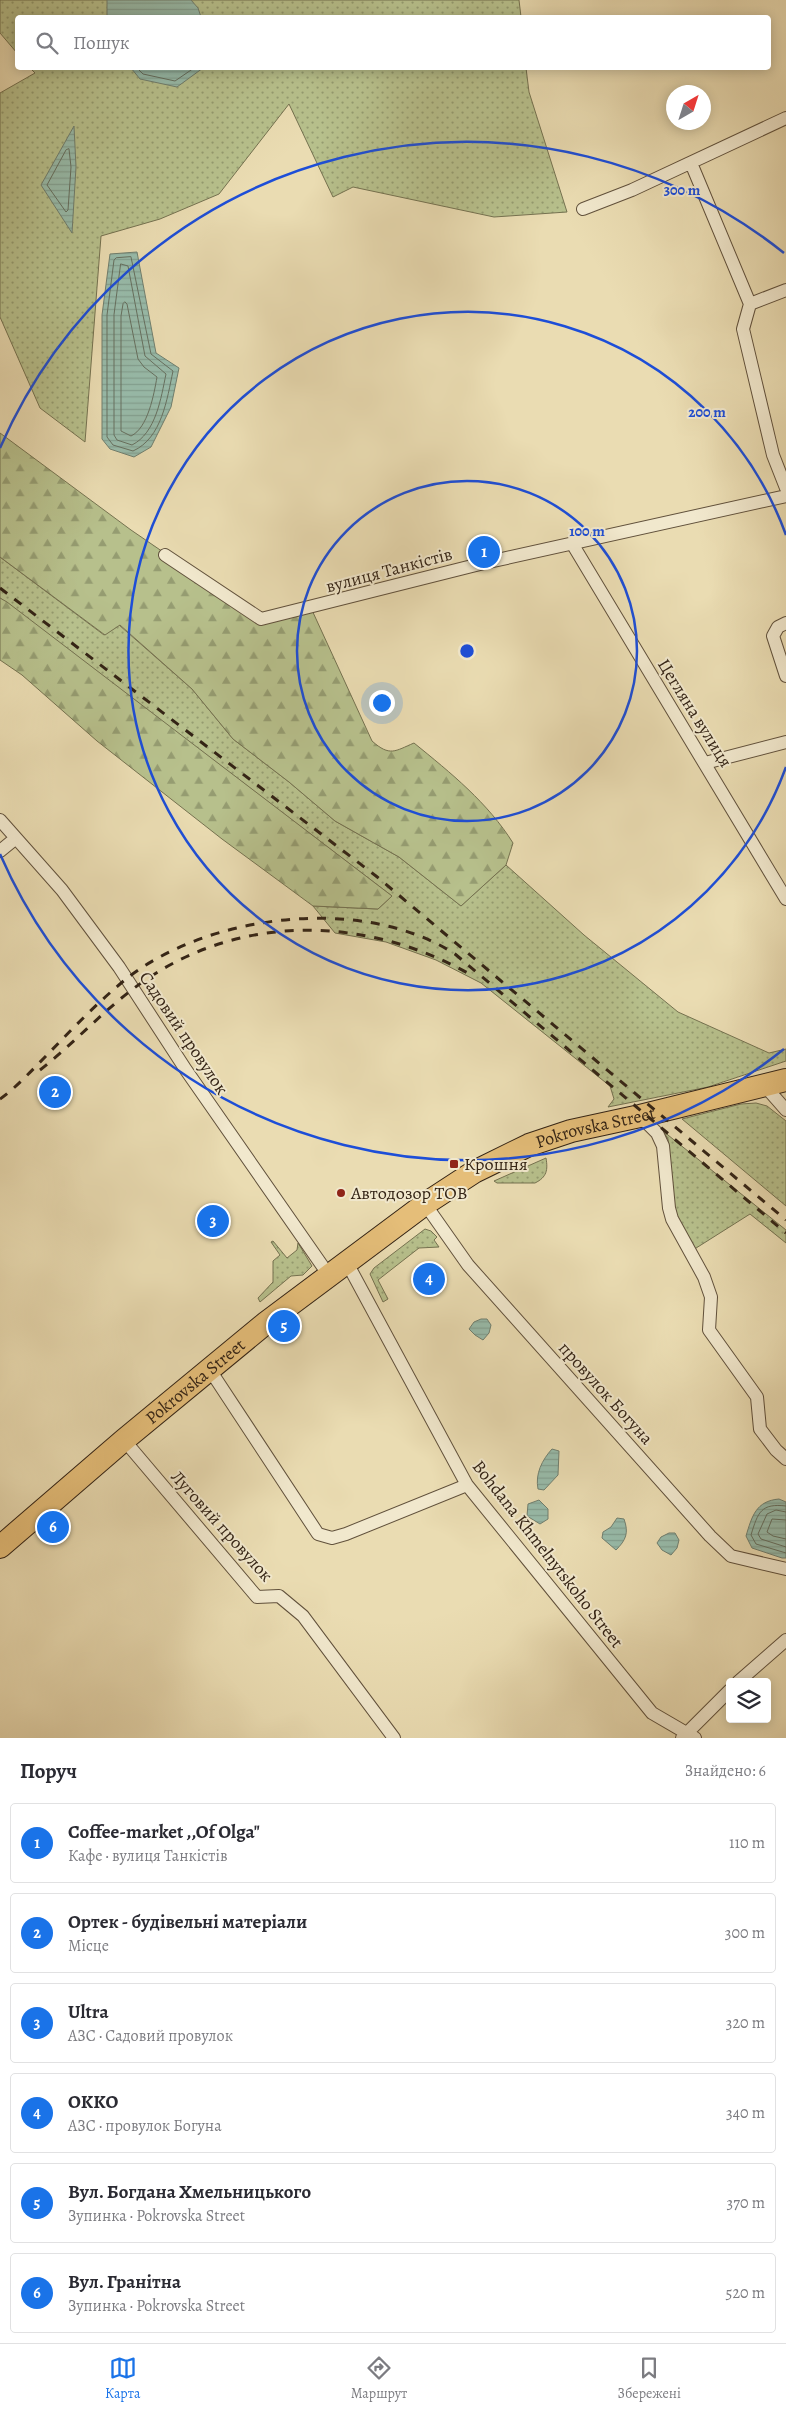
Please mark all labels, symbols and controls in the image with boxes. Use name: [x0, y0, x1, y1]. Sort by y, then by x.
search box: [15, 15, 771, 70]
icon: search: [33, 29, 61, 57]
text: Пошук: [73, 30, 130, 56]
north arrow: [666, 85, 711, 130]
text: 300 m: [664, 180, 701, 200]
text: 200 m: [688, 402, 726, 422]
text: 100 m: [569, 521, 605, 541]
pin: 1: [468, 533, 500, 571]
street label: вулиця Танкістів: [323, 542, 455, 598]
centre of rings: [458, 642, 476, 660]
street label: Цегляна вулиця: [652, 654, 738, 772]
your location: [369, 690, 395, 716]
street label: Садовий провулок: [134, 967, 234, 1099]
pin: 2: [39, 1073, 71, 1111]
street label: Pokrovska Street: [532, 1101, 658, 1154]
place label: Крошня: [464, 1152, 528, 1176]
marker: Крошня: [448, 1158, 460, 1170]
place label: Автодозор ТОВ: [350, 1181, 467, 1205]
marker: Автодозор ТОВ: [335, 1187, 347, 1199]
pin: 3: [197, 1202, 229, 1240]
pin: 4: [413, 1260, 445, 1298]
pin: 5: [268, 1307, 300, 1345]
street label: Pokrovska Street: [140, 1333, 250, 1430]
street label: провулок Богуна: [553, 1336, 659, 1450]
street label: Bohdana Khmelnytskoho Street: [467, 1455, 629, 1653]
street label: Луговий провулок: [166, 1465, 278, 1587]
pin: 6: [37, 1508, 69, 1546]
map controls: [726, 1678, 771, 1723]
button: layers: [726, 1678, 771, 1723]
text: Поруч: [20, 1757, 77, 1785]
text: Знайдено: 6: [685, 1760, 766, 1782]
text: Coffee-market ,,Of Olga": [68, 1819, 260, 1845]
text: 1: [34, 1832, 40, 1854]
text: 110 m: [729, 1832, 765, 1854]
text: Кафе · вулиця Танкістів: [68, 1845, 228, 1867]
text: Ортек - будівельні матеріали: [68, 1909, 307, 1935]
text: 2: [33, 1922, 41, 1944]
text: 300 m: [725, 1922, 765, 1944]
text: Місце: [68, 1935, 109, 1957]
text: Ultra: [68, 1999, 109, 2025]
text: 3: [34, 2012, 40, 2034]
text: 320 m: [726, 2012, 765, 2034]
text: АЗС · Садовий провулок: [68, 2025, 233, 2047]
text: OKKO: [68, 2089, 118, 2115]
text: 4: [33, 2102, 41, 2124]
text: 340 m: [726, 2102, 765, 2124]
text: АЗС · провулок Богуна: [68, 2115, 222, 2137]
text: Вул. Богдана Хмельницького: [68, 2179, 311, 2205]
text: 5: [34, 2192, 40, 2214]
text: 370 m: [727, 2192, 765, 2214]
text: Зупинка · Pokrovska Street: [68, 2205, 245, 2227]
text: Вул. Гранітна: [68, 2269, 181, 2295]
text: 6: [33, 2282, 41, 2304]
text: 520 m: [726, 2282, 765, 2304]
text: Зупинка · Pokrovska Street: [68, 2295, 245, 2317]
tab: Карта: [105, 2354, 140, 2403]
tab: Маршрут: [351, 2354, 407, 2403]
tab: Збережені: [618, 2354, 681, 2403]

